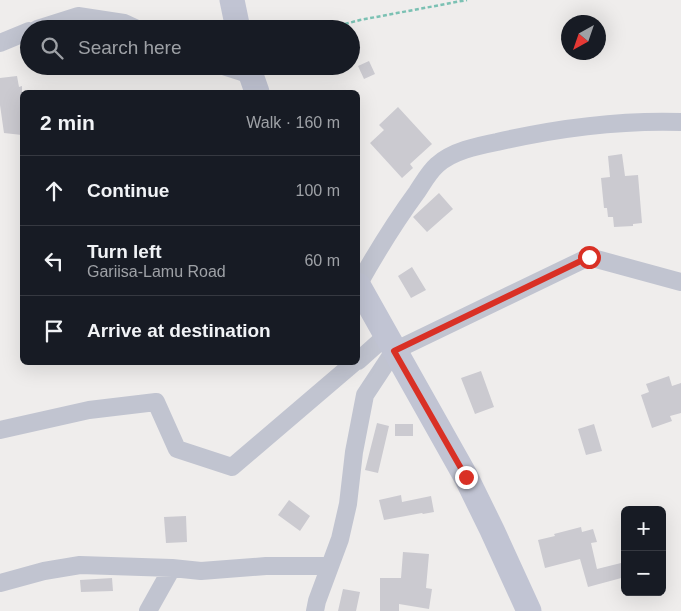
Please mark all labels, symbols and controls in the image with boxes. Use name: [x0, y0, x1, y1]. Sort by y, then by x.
north arrow: [561, 15, 606, 60]
search box: [20, 20, 360, 75]
icon: search: [38, 34, 66, 62]
text: Search here: [78, 37, 182, 58]
text: 2 min: [40, 111, 95, 134]
text: Walk · 160 m: [246, 114, 340, 131]
icon: ahead: [40, 177, 68, 205]
text: Continue: [87, 180, 169, 201]
text: 100 m: [296, 182, 340, 199]
text: Turn left: [87, 241, 162, 262]
route start: [578, 246, 601, 269]
icon: left: [40, 247, 68, 275]
text: 60 m: [304, 252, 340, 269]
text: Gariisa-Lamu Road: [87, 263, 226, 280]
icon: arrive: [40, 317, 68, 345]
text: Arrive at destination: [87, 320, 271, 341]
route end: [455, 466, 478, 489]
map controls: [621, 506, 666, 596]
button: +: [621, 506, 666, 551]
button: −: [621, 551, 666, 596]

